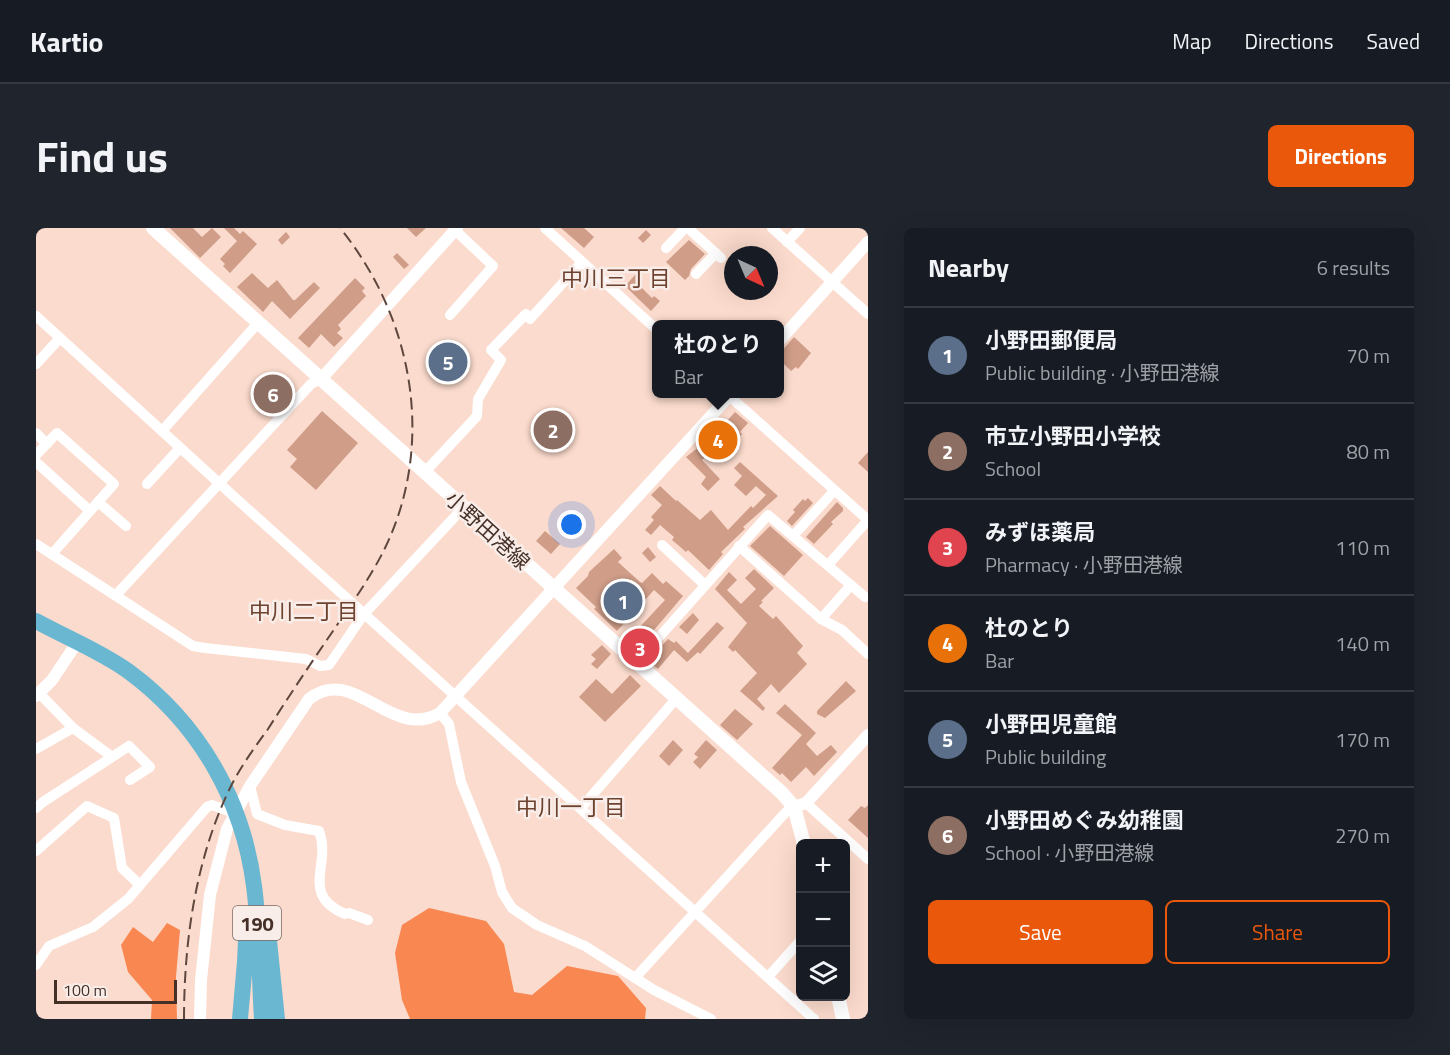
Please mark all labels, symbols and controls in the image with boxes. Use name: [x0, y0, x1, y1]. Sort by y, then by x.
text: Kartio: [30, 20, 104, 63]
text: Map: [1172, 25, 1212, 57]
text: Directions: [1245, 25, 1334, 57]
text: Saved: [1367, 25, 1420, 57]
text: Find us: [36, 124, 168, 188]
button: Directions: [1268, 125, 1414, 187]
north arrow: [724, 246, 778, 300]
text: Nearby: [928, 248, 1009, 287]
text: 6 results: [1317, 252, 1390, 283]
district label: 中川三丁目: [561, 261, 671, 295]
popup: [652, 320, 784, 398]
text: 小野田郵便局: [985, 323, 1117, 357]
text: 杜のとり: [674, 327, 762, 361]
pin: 5: [428, 340, 468, 384]
text: 1: [942, 340, 953, 371]
text: 70 m: [1346, 340, 1390, 371]
text: Public building · 小野田港線: [985, 357, 1219, 388]
text: Bar: [674, 361, 703, 392]
pin: 6: [254, 372, 292, 416]
pin: 2: [534, 408, 572, 452]
pin: 4: [698, 418, 738, 462]
text: 市立小野田小学校: [985, 419, 1161, 453]
text: 2: [942, 436, 953, 467]
text: 80 m: [1346, 436, 1390, 467]
text: School: [985, 453, 1041, 484]
street label: 小野田港線: [438, 483, 538, 577]
your location: [557, 510, 586, 539]
text: みずほ薬局: [985, 515, 1095, 549]
text: 3: [942, 532, 953, 563]
text: 110 m: [1335, 532, 1390, 563]
text: Pharmacy · 小野田港線: [985, 549, 1183, 580]
pin: 1: [604, 578, 642, 623]
district label: 中川二丁目: [249, 594, 359, 628]
text: 杜のとり: [985, 611, 1073, 645]
pin: 3: [620, 626, 660, 670]
text: 4: [942, 628, 953, 659]
text: 140 m: [1335, 628, 1390, 659]
text: Bar: [985, 645, 1014, 676]
text: 小野田児童館: [985, 707, 1117, 741]
text: 5: [942, 724, 953, 755]
text: 170 m: [1335, 724, 1390, 755]
text: Public building: [985, 741, 1106, 772]
district label: 中川一丁目: [516, 790, 626, 824]
text: 小野田めぐみ幼稚園: [985, 803, 1184, 837]
text: 6: [942, 820, 953, 851]
text: 270 m: [1335, 820, 1390, 851]
text: School · 小野田港線: [985, 837, 1154, 868]
map controls: [796, 839, 850, 1001]
button: +: [796, 839, 850, 893]
button: −: [796, 893, 850, 947]
button: Save: [928, 900, 1153, 964]
button: Share: [1165, 900, 1390, 964]
road number: 190: [233, 906, 281, 940]
button: layers: [796, 947, 850, 1001]
scale bar: [54, 977, 177, 1004]
text: 100 m: [63, 978, 107, 1002]

